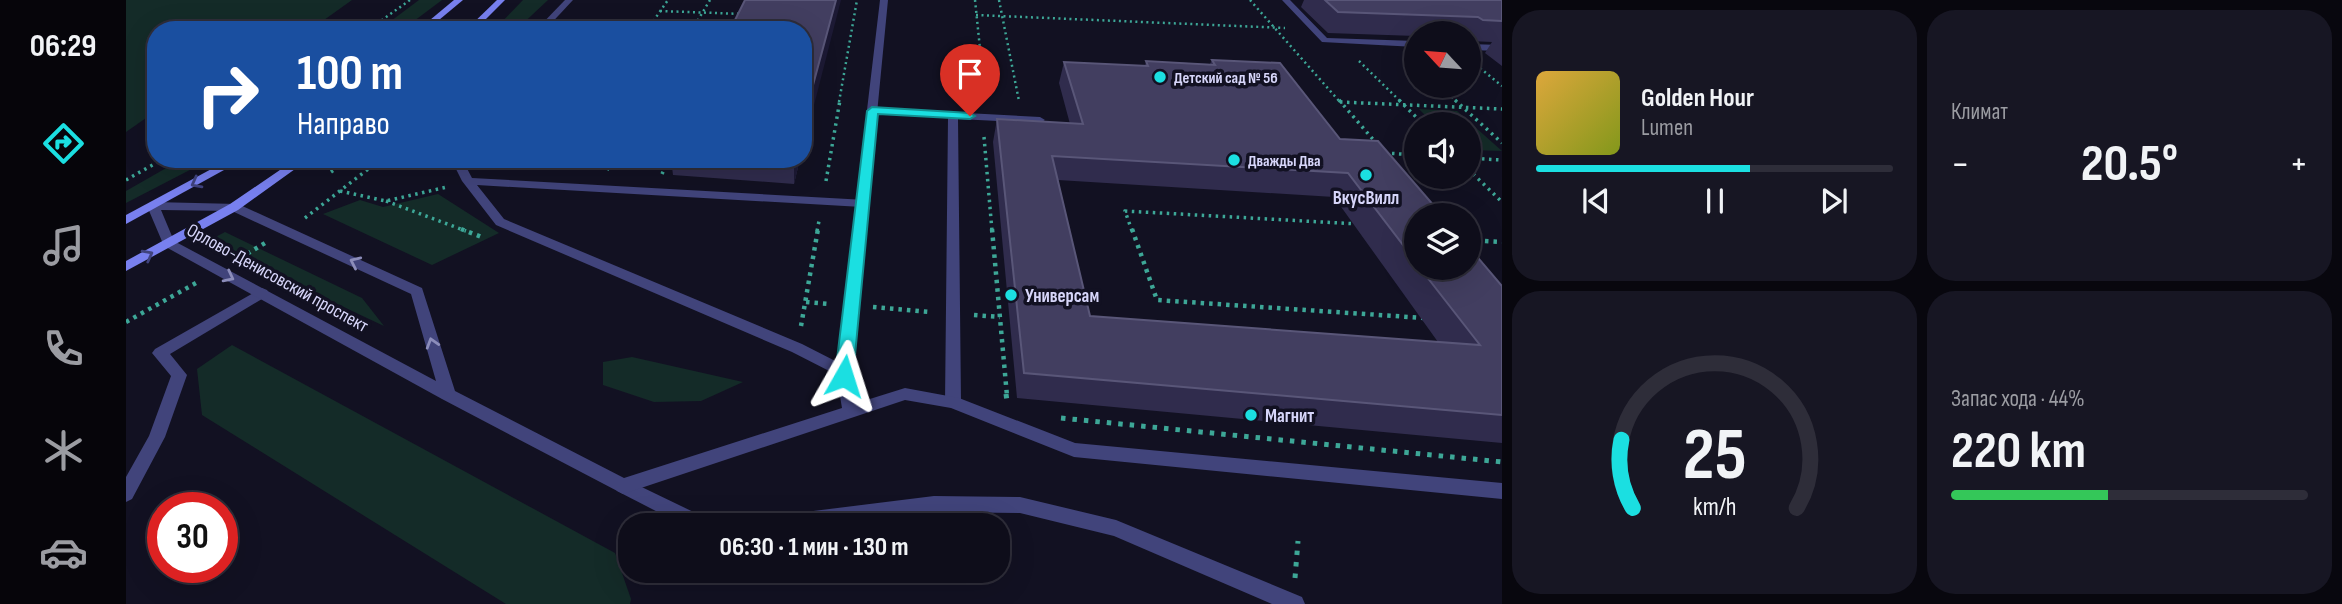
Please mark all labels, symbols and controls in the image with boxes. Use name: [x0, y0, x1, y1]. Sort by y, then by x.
north arrow: [1404, 21, 1480, 98]
map controls: [1404, 21, 1481, 280]
text: 06:29: [30, 27, 96, 66]
pin: [940, 44, 1000, 116]
text: 100 m: [297, 45, 403, 104]
icon: right: [182, 49, 273, 140]
icon: arrive: [951, 55, 989, 93]
marker: Детский сад № 56: [1152, 69, 1168, 85]
place label: Детский сад № 56: [1174, 69, 1278, 88]
text: Golden Hour: [1641, 83, 1754, 114]
text: Климат: [1951, 98, 2008, 126]
text: Направо: [297, 105, 390, 144]
button: sound: [1404, 112, 1481, 189]
text: Lumen: [1641, 114, 1693, 142]
icon: directions: [39, 119, 88, 168]
text: 20.5°: [2081, 133, 2178, 196]
text: −: [1951, 142, 1970, 187]
text: +: [2289, 142, 2308, 187]
marker: Дважды Два: [1226, 152, 1242, 168]
place label: Дважды Два: [1248, 152, 1320, 171]
marker: ВкусВилл: [1358, 167, 1374, 183]
one-way arrow: [191, 175, 204, 188]
icon: previous: [1577, 182, 1615, 220]
icon: pause: [1696, 182, 1734, 220]
icon: next: [1815, 182, 1853, 220]
place label: ВкусВилл: [1333, 187, 1399, 210]
button: layers: [1404, 203, 1481, 280]
street label: Орлово-Денисовский проспект: [183, 219, 373, 338]
icon: music: [39, 221, 88, 270]
one-way arrow: [140, 250, 153, 263]
one-way arrow: [350, 256, 362, 270]
one-way arrow: [222, 268, 234, 282]
place label: Универсам: [1025, 285, 1099, 308]
marker: Универсам: [1003, 287, 1019, 303]
icon: phone: [39, 324, 88, 373]
one-way arrow: [425, 337, 440, 349]
position arrow: [807, 339, 881, 413]
text: Запас хода · 44%: [1951, 385, 2085, 413]
place label: Магнит: [1265, 405, 1314, 428]
marker: Магнит: [1243, 407, 1259, 423]
text: 25: [1683, 413, 1746, 501]
text: 220 km: [1951, 420, 2086, 483]
icon: climate: [39, 426, 88, 475]
speed limit sign: 30: [147, 492, 238, 583]
text: km/h: [1693, 492, 1736, 523]
icon: car: [39, 528, 88, 577]
text: 06:30 · 1 мин · 130 m: [720, 532, 909, 563]

